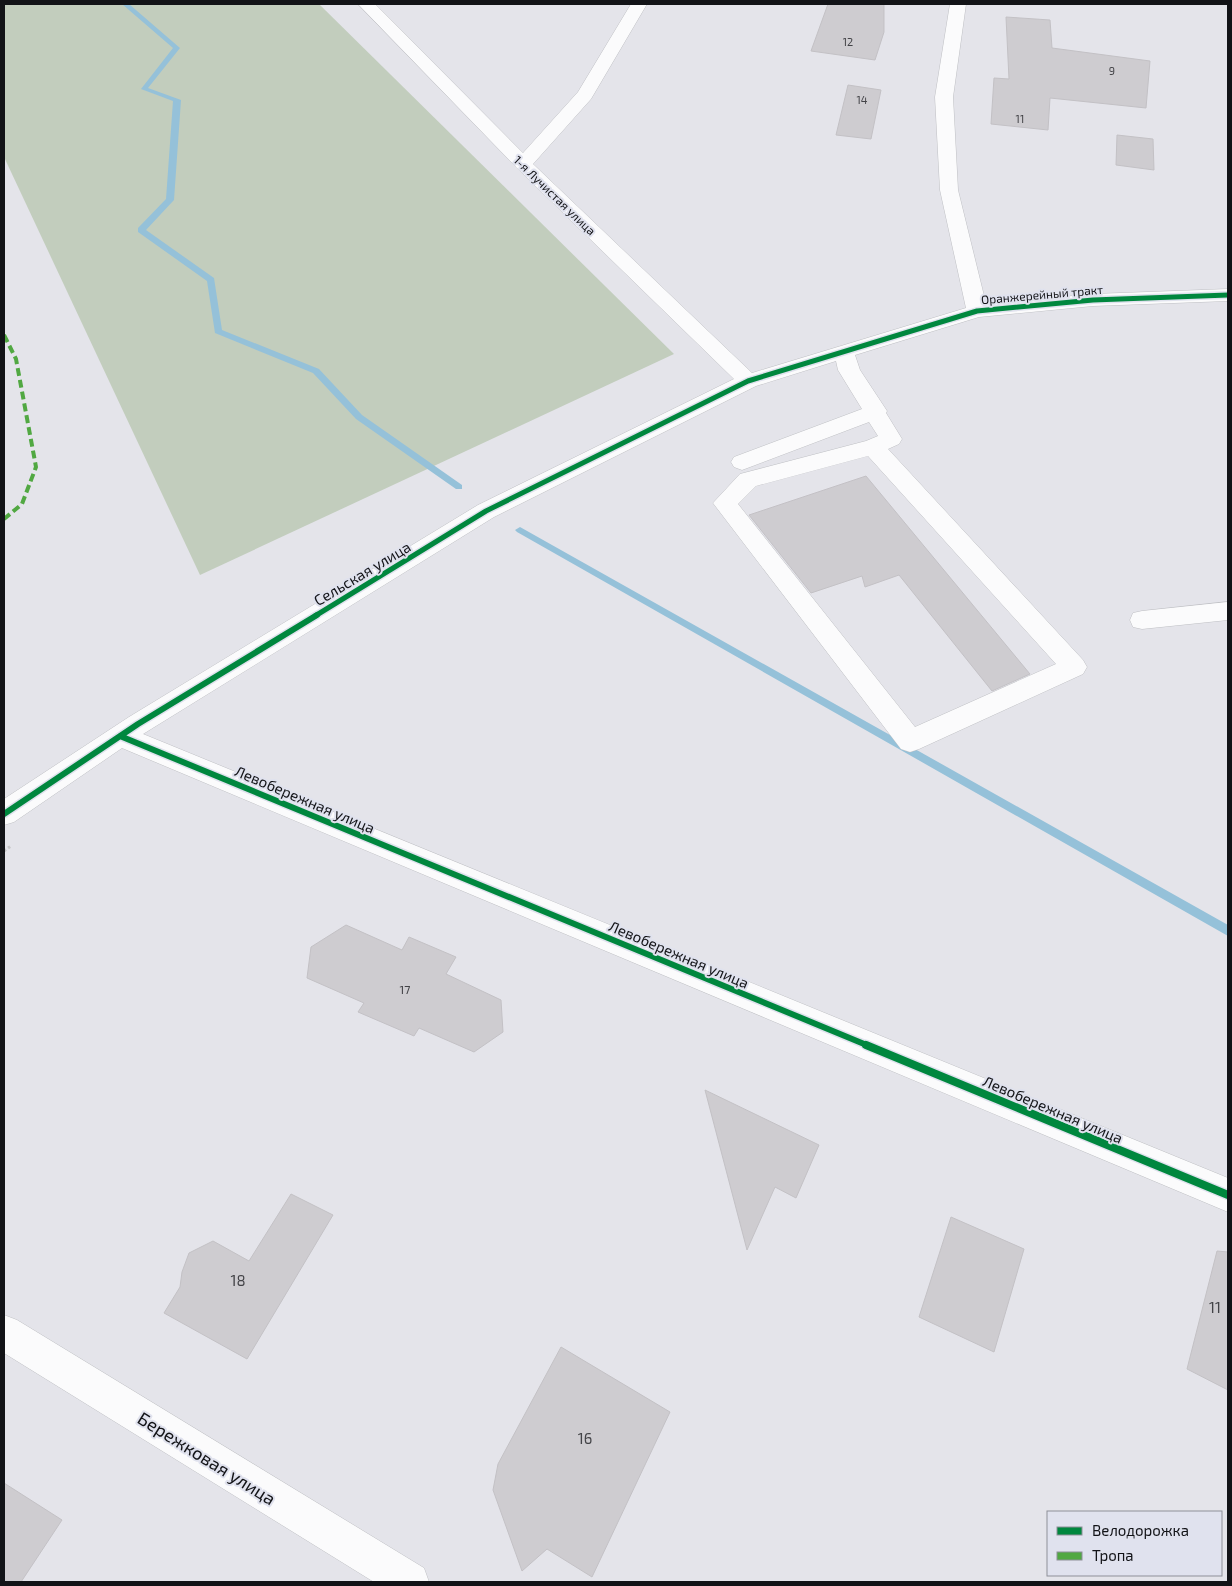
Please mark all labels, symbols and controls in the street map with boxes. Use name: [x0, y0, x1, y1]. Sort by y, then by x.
house number: 12: [843, 35, 853, 48]
house number: 9: [1109, 64, 1115, 77]
house number: 14: [856, 93, 868, 106]
house number: 11: [1016, 112, 1024, 125]
street label: 1-я Лучистая улица: [511, 152, 599, 238]
street label: Оранжерейный тракт: [981, 282, 1104, 306]
street label: Сельская улица: [310, 537, 414, 610]
street label: Левобережная улица: [232, 761, 378, 838]
street label: Левобережная улица: [606, 916, 752, 993]
house number: 17: [400, 982, 410, 996]
street label: Левобережная улица: [980, 1071, 1126, 1148]
house number: 18: [230, 1271, 246, 1289]
house number: 11: [1209, 1298, 1221, 1316]
street label: Бережковая улица: [134, 1407, 280, 1509]
house number: 16: [578, 1429, 592, 1447]
legend: [1047, 1511, 1222, 1576]
text: Велодорожка: [1092, 1521, 1189, 1539]
text: Тропа: [1092, 1546, 1134, 1564]

